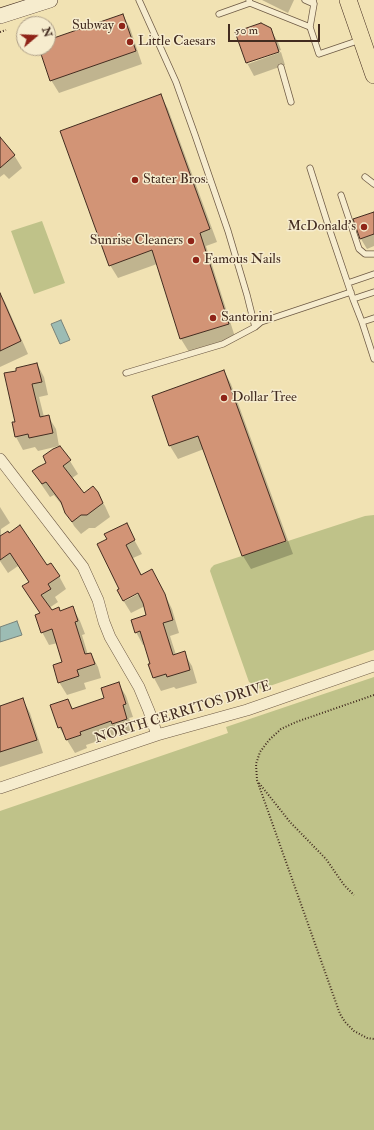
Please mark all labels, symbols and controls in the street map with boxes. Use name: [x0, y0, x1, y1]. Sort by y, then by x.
north arrow: [16, 16, 56, 56]
scale bar: [230, 16, 322, 42]
place label: Subway: [72, 18, 114, 34]
marker: Subway: [117, 21, 127, 31]
text: 50 m: [235, 23, 258, 38]
text: N: [39, 25, 55, 39]
place label: Little Caesars: [138, 34, 216, 50]
marker: Little Caesars: [125, 37, 135, 47]
place label: Stater Bros.: [143, 172, 208, 188]
marker: Stater Bros.: [130, 175, 140, 185]
place label: McDonald's: [287, 219, 356, 235]
marker: McDonald's: [359, 222, 369, 232]
place label: Sunrise Cleaners: [90, 233, 183, 249]
marker: Sunrise Cleaners: [186, 236, 196, 246]
place label: Famous Nails: [204, 252, 281, 268]
marker: Famous Nails: [191, 255, 201, 265]
place label: Santorini: [221, 310, 273, 326]
marker: Santorini: [208, 313, 218, 323]
place label: Dollar Tree: [232, 390, 297, 406]
marker: Dollar Tree: [219, 393, 229, 403]
street label: NORTH CERRITOS DRIVE: [93, 678, 273, 748]

